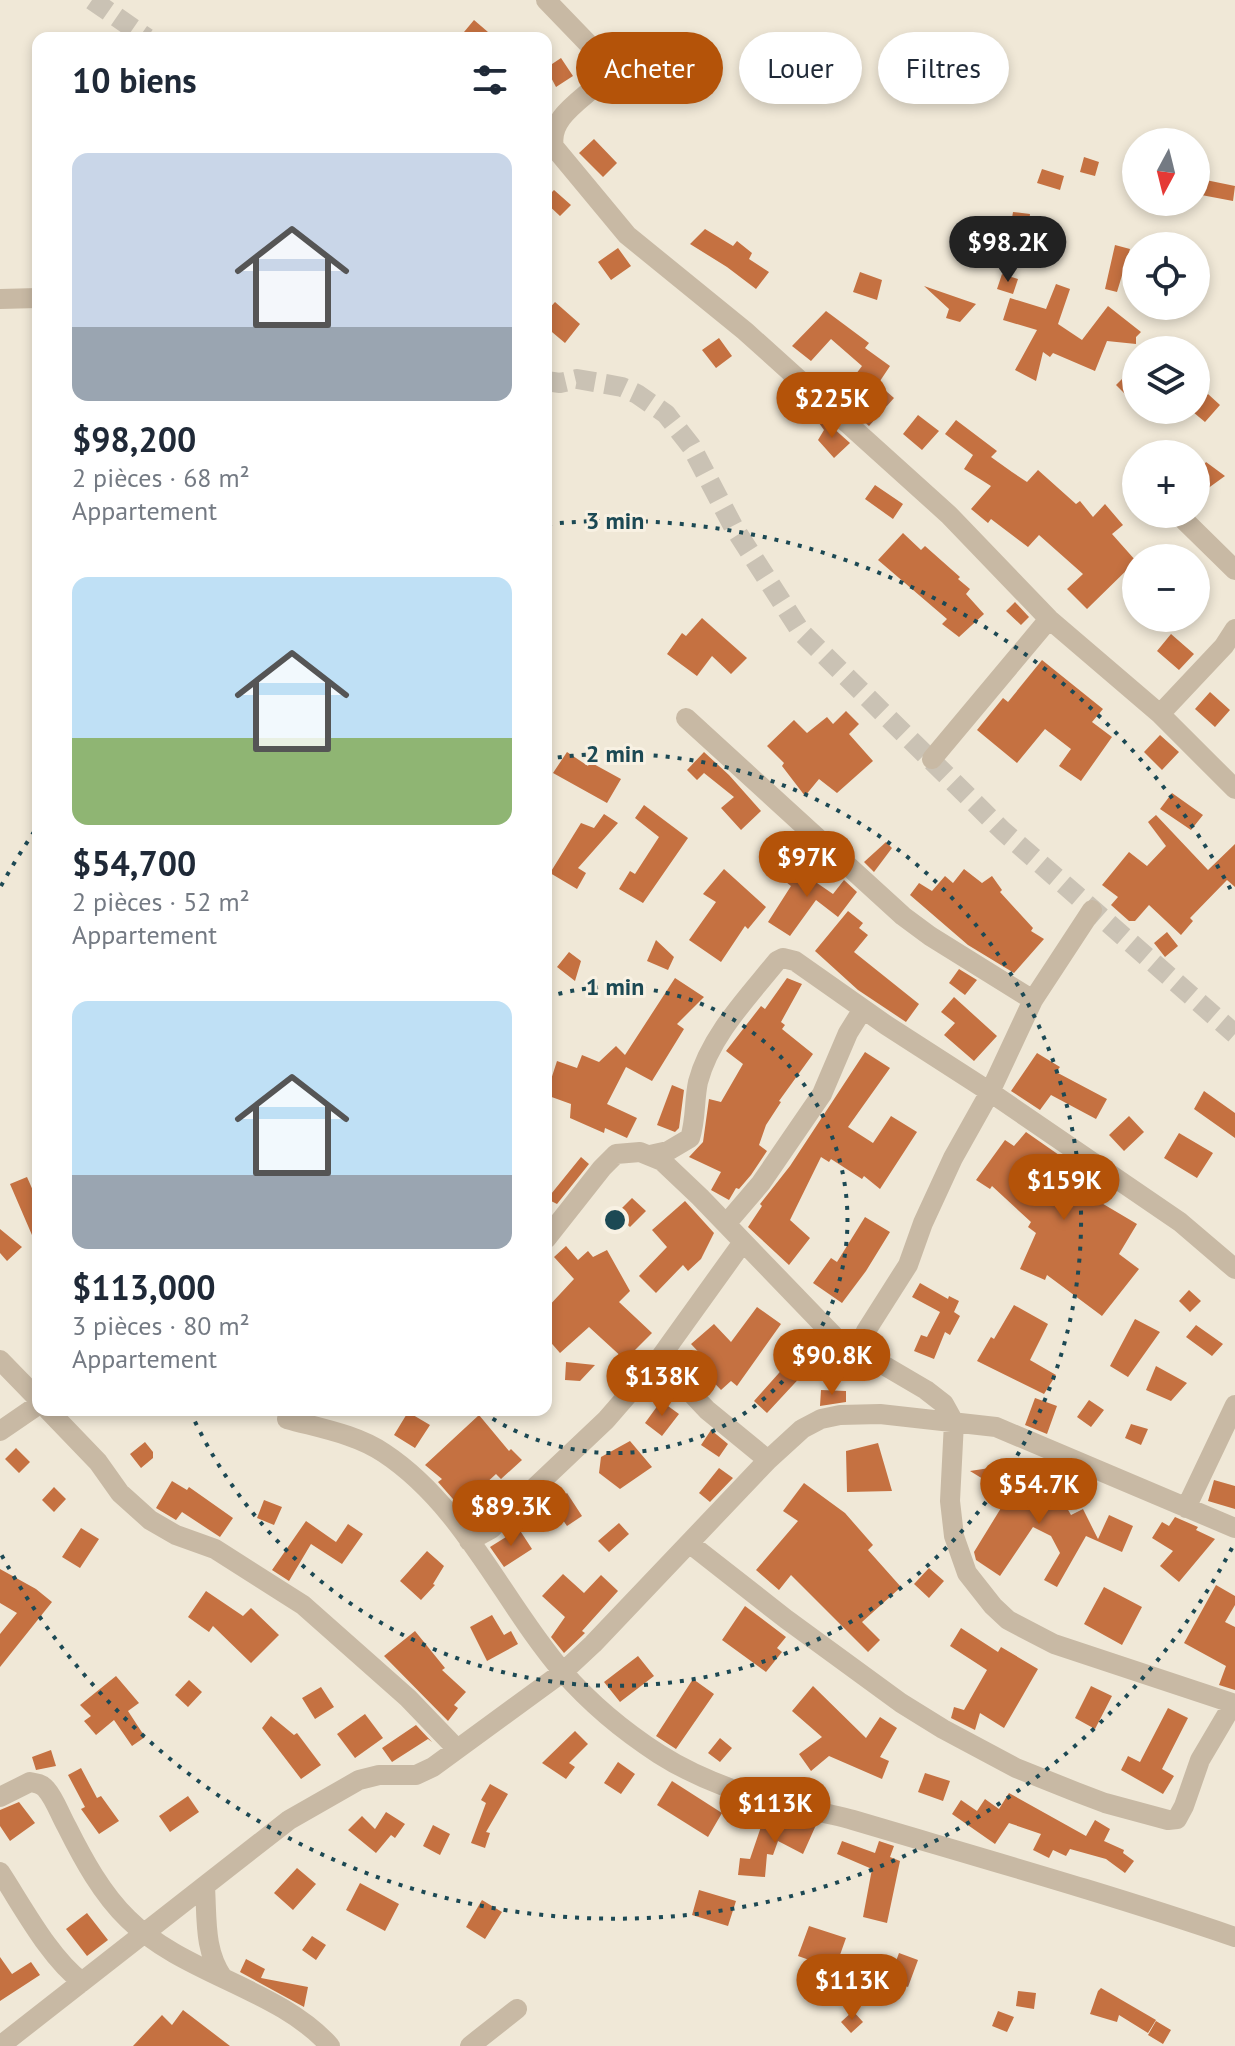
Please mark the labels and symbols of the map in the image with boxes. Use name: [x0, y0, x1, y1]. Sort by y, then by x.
north arrow: [1122, 128, 1210, 216]
pin: $98.2K: [943, 216, 1073, 284]
pin: $225K: [776, 372, 888, 440]
text: 3 min: [586, 505, 644, 536]
text: 2 min: [586, 738, 644, 769]
pin: $97K: [760, 831, 854, 899]
text: 1 min: [586, 971, 644, 1002]
pin: $159K: [1008, 1154, 1120, 1222]
centre of rings: [601, 1206, 629, 1234]
pin: $90.8K: [767, 1329, 897, 1397]
pin: $138K: [606, 1350, 718, 1418]
pin: $54.7K: [974, 1458, 1104, 1526]
pin: $89.3K: [446, 1480, 576, 1548]
pin: $113K: [719, 1777, 831, 1845]
pin: $113K: [796, 1954, 908, 2022]

